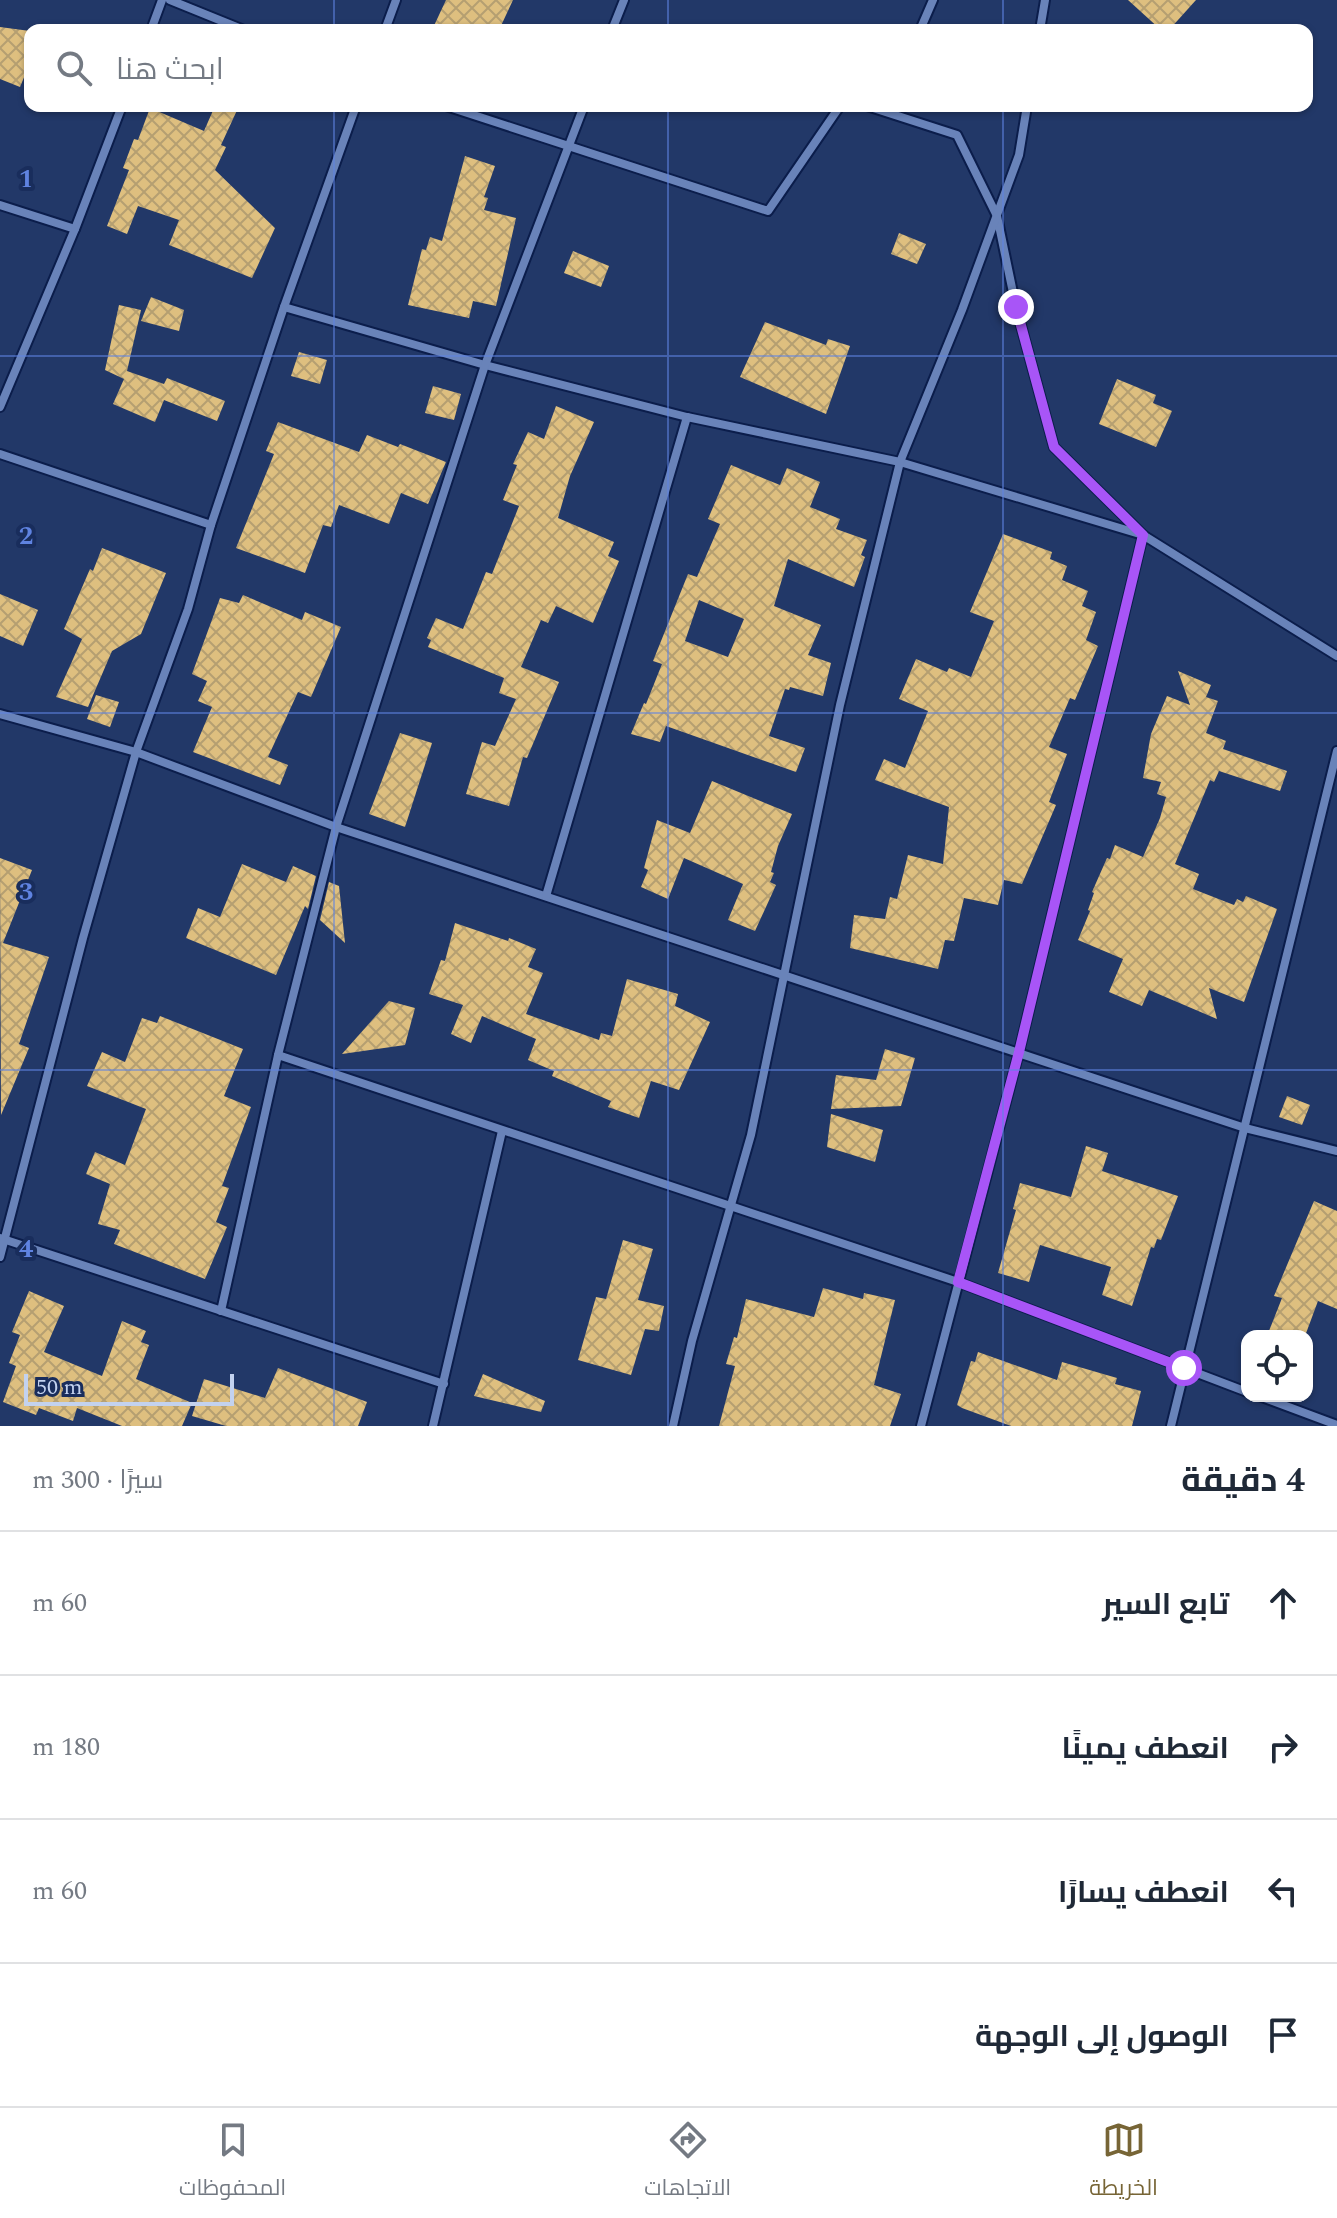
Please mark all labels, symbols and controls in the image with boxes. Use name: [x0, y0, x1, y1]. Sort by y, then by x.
search box: [24, 24, 1313, 112]
icon: search: [52, 46, 96, 90]
text: ابحث هنا: [116, 47, 224, 93]
text: 1: [19, 159, 33, 199]
route end: [998, 289, 1034, 325]
text: 2: [19, 516, 33, 556]
text: 3: [19, 872, 33, 912]
text: 4: [19, 1229, 34, 1269]
map controls: [1241, 1330, 1313, 1402]
button: locate: [1241, 1330, 1313, 1402]
route start: [1166, 1350, 1202, 1386]
scale bar: [24, 1370, 234, 1406]
text: 50 m: [36, 1371, 82, 1404]
text: 4 دقيقة: [1181, 1455, 1305, 1507]
text: سيرًا · 300 m: [32, 1460, 163, 1500]
icon: ahead: [1261, 1581, 1305, 1625]
text: تابع السير: [1102, 1582, 1229, 1628]
text: 60 m: [32, 1583, 87, 1623]
icon: right: [1261, 1725, 1305, 1769]
text: انعطف يمينًا: [1062, 1726, 1229, 1772]
text: 180 m: [32, 1727, 100, 1767]
icon: left: [1261, 1869, 1305, 1913]
text: انعطف يسارًا: [1058, 1870, 1229, 1916]
text: 60 m: [32, 1871, 87, 1911]
icon: arrive: [1261, 2013, 1305, 2057]
text: الوصول إلى الوجهة: [975, 2014, 1229, 2060]
tab: المحفوظات: [179, 2118, 286, 2208]
tab: الاتجاهات: [644, 2118, 731, 2208]
tab: الخريطة: [1089, 2118, 1158, 2208]

